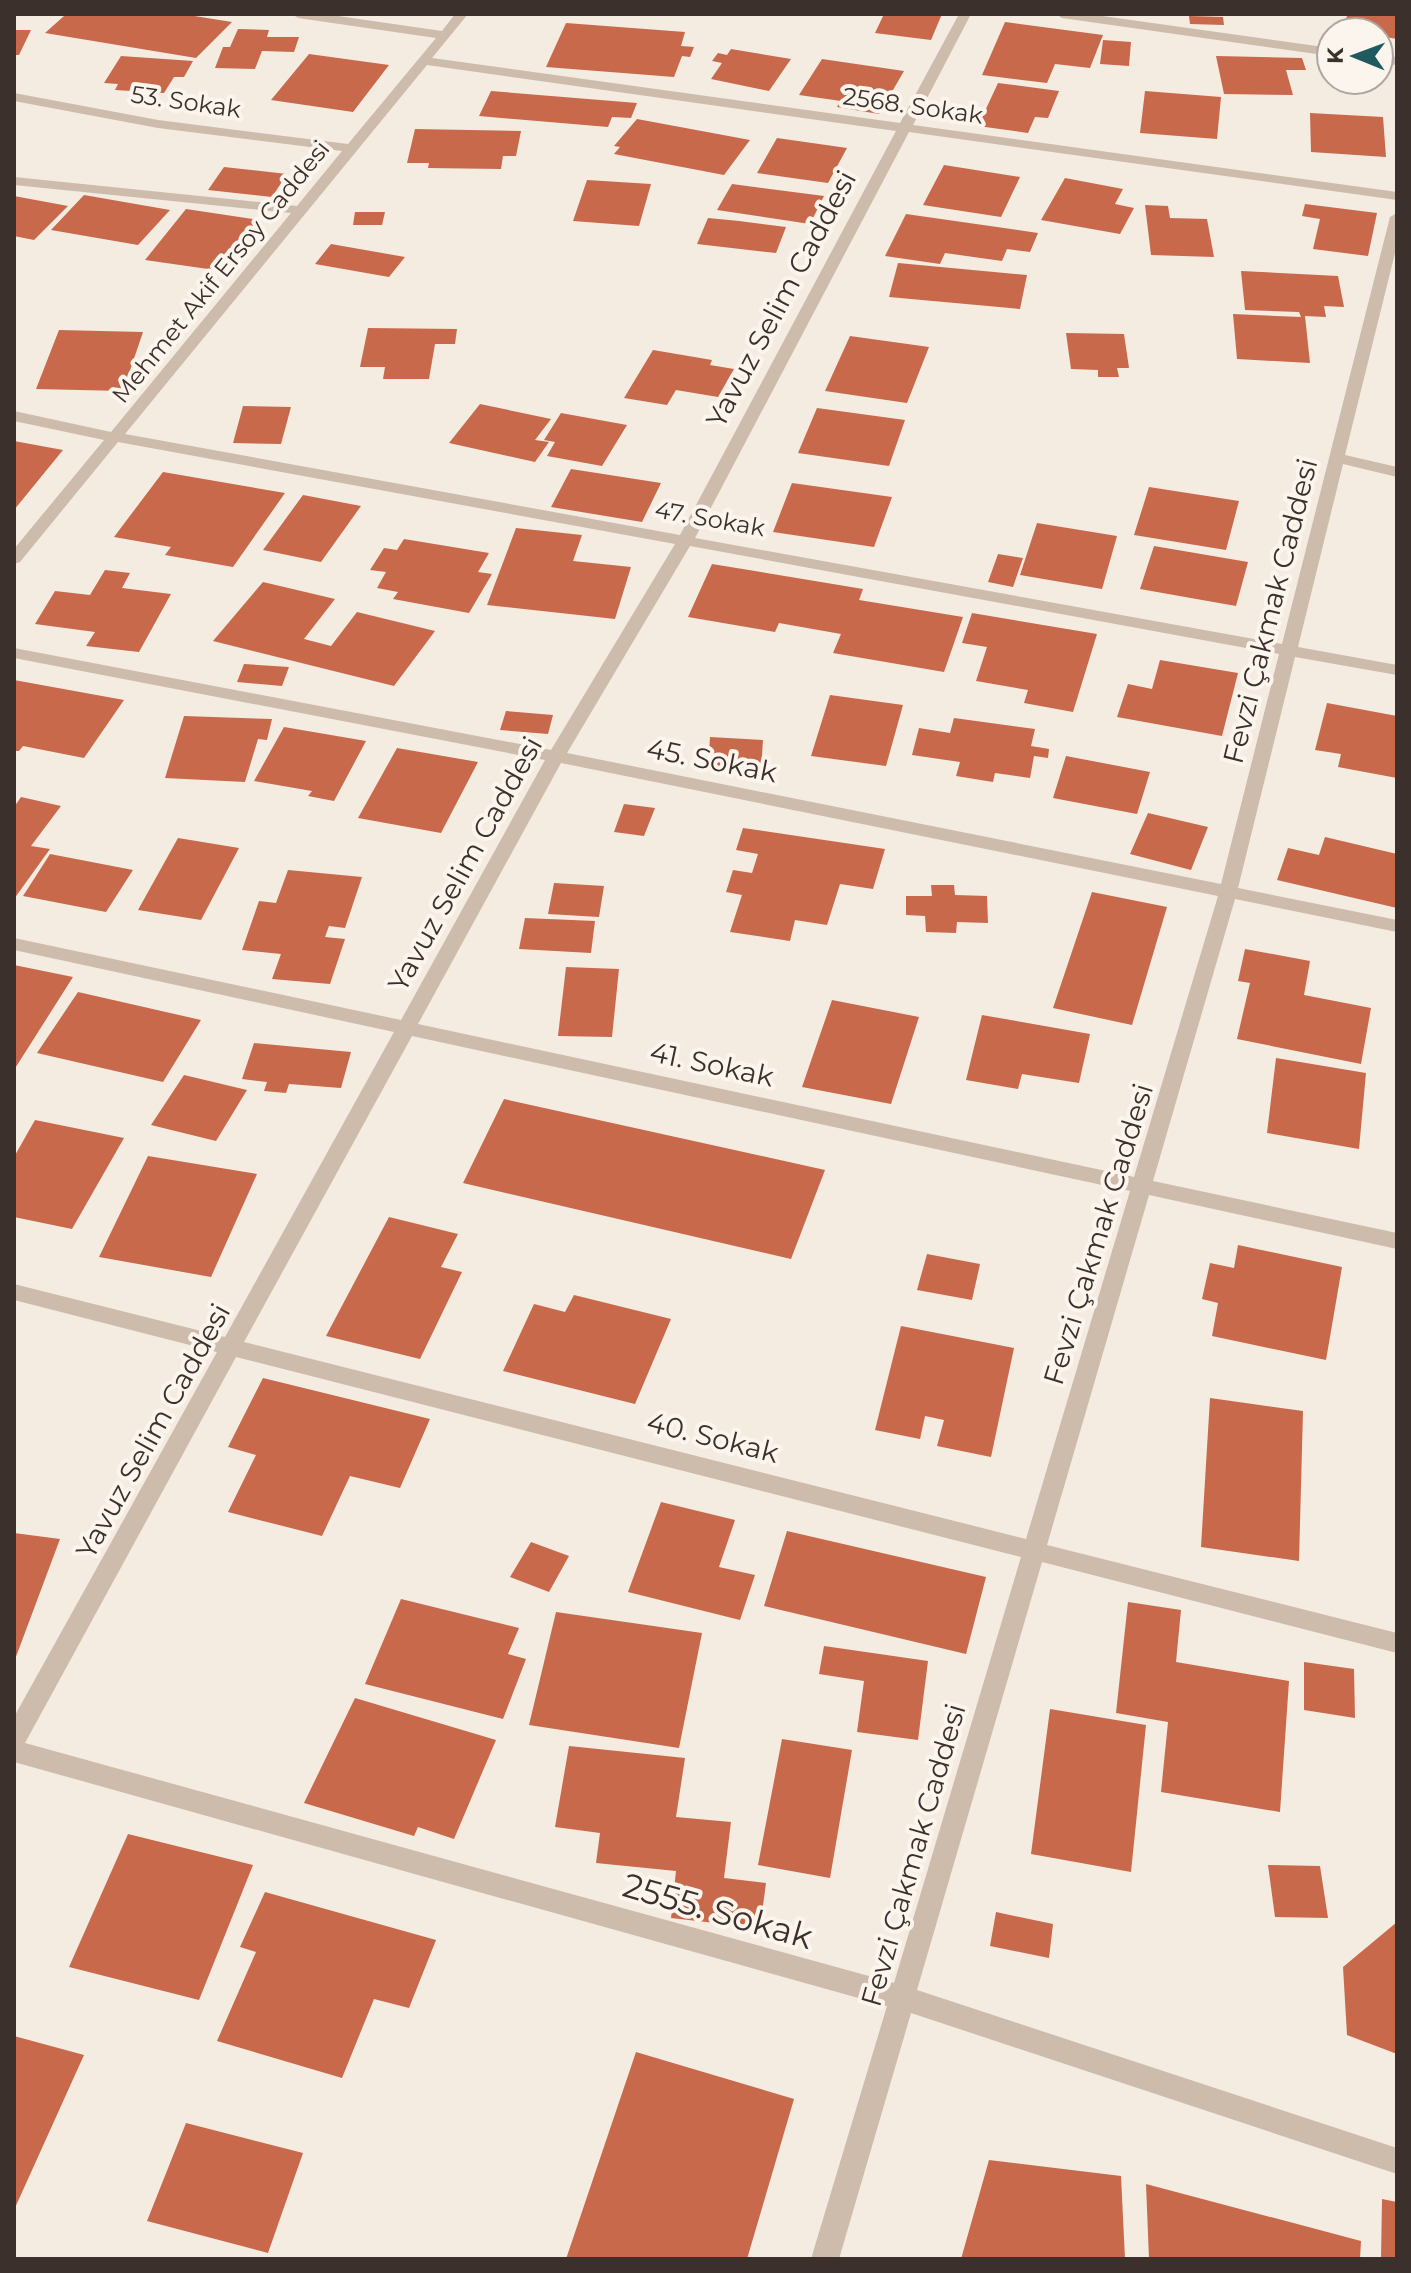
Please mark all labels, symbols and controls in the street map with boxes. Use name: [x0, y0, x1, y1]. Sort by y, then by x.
north arrow: [1315, 16, 1395, 96]
text: K: [1322, 47, 1349, 64]
street label: 53. Sokak: [129, 79, 244, 124]
street label: 2568. Sokak: [841, 81, 986, 130]
street label: Mehmet Akif Ersoy Caddesi: [106, 134, 336, 409]
street label: Yavuz Selim Caddesi: [699, 165, 863, 433]
street label: Fevzi Çakmak Caddesi: [1216, 455, 1324, 767]
street label: 47. Sokak: [653, 495, 768, 543]
street label: Yavuz Selim Caddesi: [381, 731, 549, 997]
street label: 45. Sokak: [644, 731, 780, 789]
street label: 41. Sokak: [647, 1034, 777, 1094]
street label: Fevzi Çakmak Caddesi: [1036, 1079, 1160, 1389]
street label: Yavuz Selim Caddesi: [69, 1298, 237, 1564]
street label: 40. Sokak: [644, 1404, 783, 1470]
street label: Fevzi Çakmak Caddesi: [853, 1700, 973, 2010]
street label: 2555. Sokak: [618, 1864, 818, 1958]

